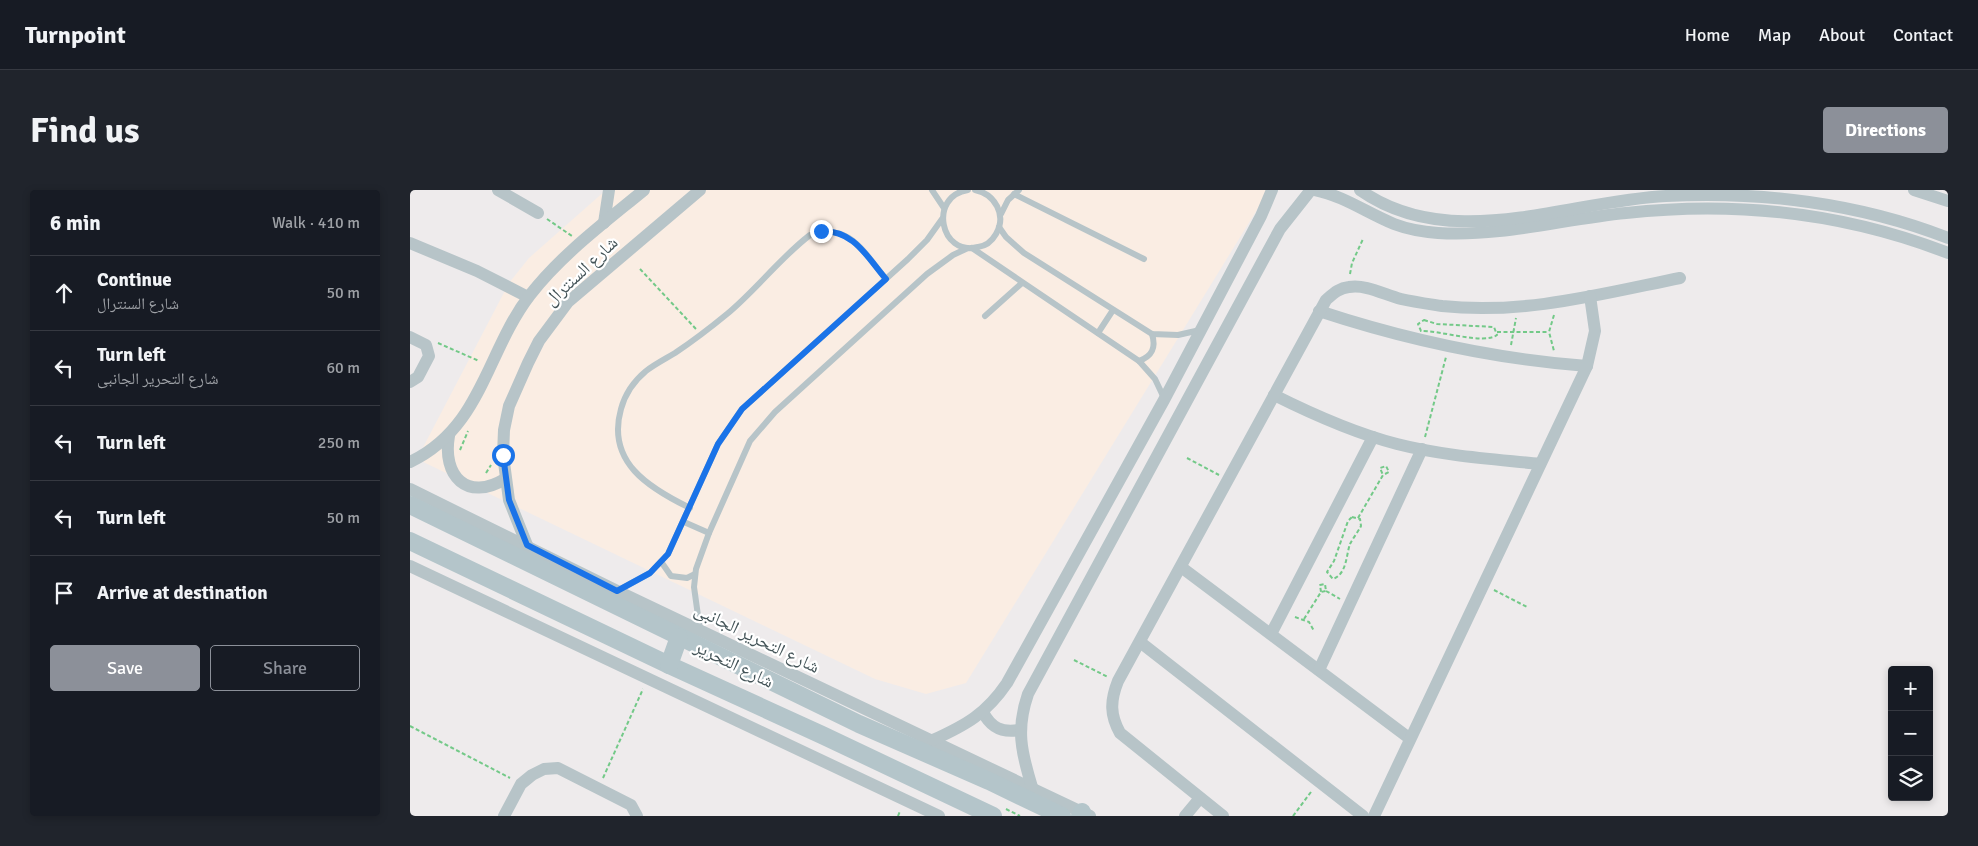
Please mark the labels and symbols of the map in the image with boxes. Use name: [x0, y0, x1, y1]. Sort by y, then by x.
route end: [810, 220, 833, 243]
street label: شارع السنترال: [540, 232, 622, 310]
route start: [492, 444, 515, 467]
street label: شارع التحرير الجانبى: [691, 598, 823, 678]
street label: شارع التحرير: [691, 636, 777, 692]

